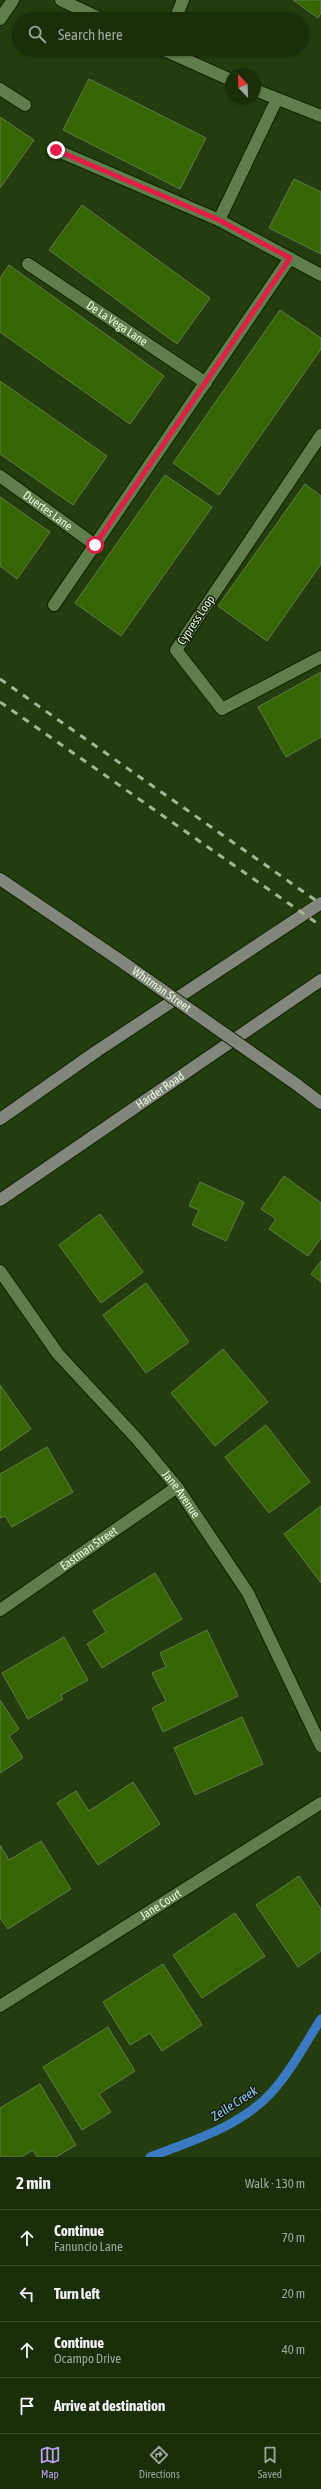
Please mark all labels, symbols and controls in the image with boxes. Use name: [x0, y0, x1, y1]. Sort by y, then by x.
search box: [12, 12, 309, 56]
icon: search: [26, 23, 48, 45]
text: Search here: [58, 26, 123, 43]
north arrow: [225, 68, 261, 104]
route end: [47, 141, 65, 159]
street label: De La Vega Lane: [84, 298, 150, 349]
street label: Duertes Lane: [20, 488, 75, 533]
route start: [86, 536, 104, 554]
street label: Cypress Loop: [174, 592, 218, 647]
street label: Whitman Street: [129, 964, 194, 1015]
street label: Harder Road: [133, 1069, 187, 1112]
street label: Jane Avenue: [159, 1467, 203, 1521]
street label: Eastman Street: [57, 1523, 120, 1573]
street label: Jane Court: [137, 1886, 184, 1923]
water label: Zeile Creek: [208, 2083, 260, 2124]
text: 2 min: [16, 2173, 51, 2193]
text: Walk · 130 m: [245, 2176, 305, 2191]
text: Continue: [54, 2222, 104, 2239]
icon: ahead: [16, 2227, 38, 2249]
text: 70 m: [282, 2230, 305, 2245]
text: Fanuncio Lane: [54, 2239, 123, 2254]
icon: left: [16, 2283, 38, 2305]
text: Turn left: [54, 2285, 100, 2302]
text: 20 m: [282, 2286, 305, 2301]
text: Continue: [54, 2334, 104, 2351]
icon: ahead: [16, 2339, 38, 2361]
text: 40 m: [282, 2342, 305, 2357]
text: Ocampo Drive: [54, 2351, 121, 2366]
icon: arrive: [16, 2395, 38, 2417]
text: Arrive at destination: [54, 2397, 165, 2414]
tab: Map: [39, 2444, 61, 2480]
tab: Directions: [139, 2444, 180, 2480]
tab: Saved: [258, 2444, 282, 2480]

